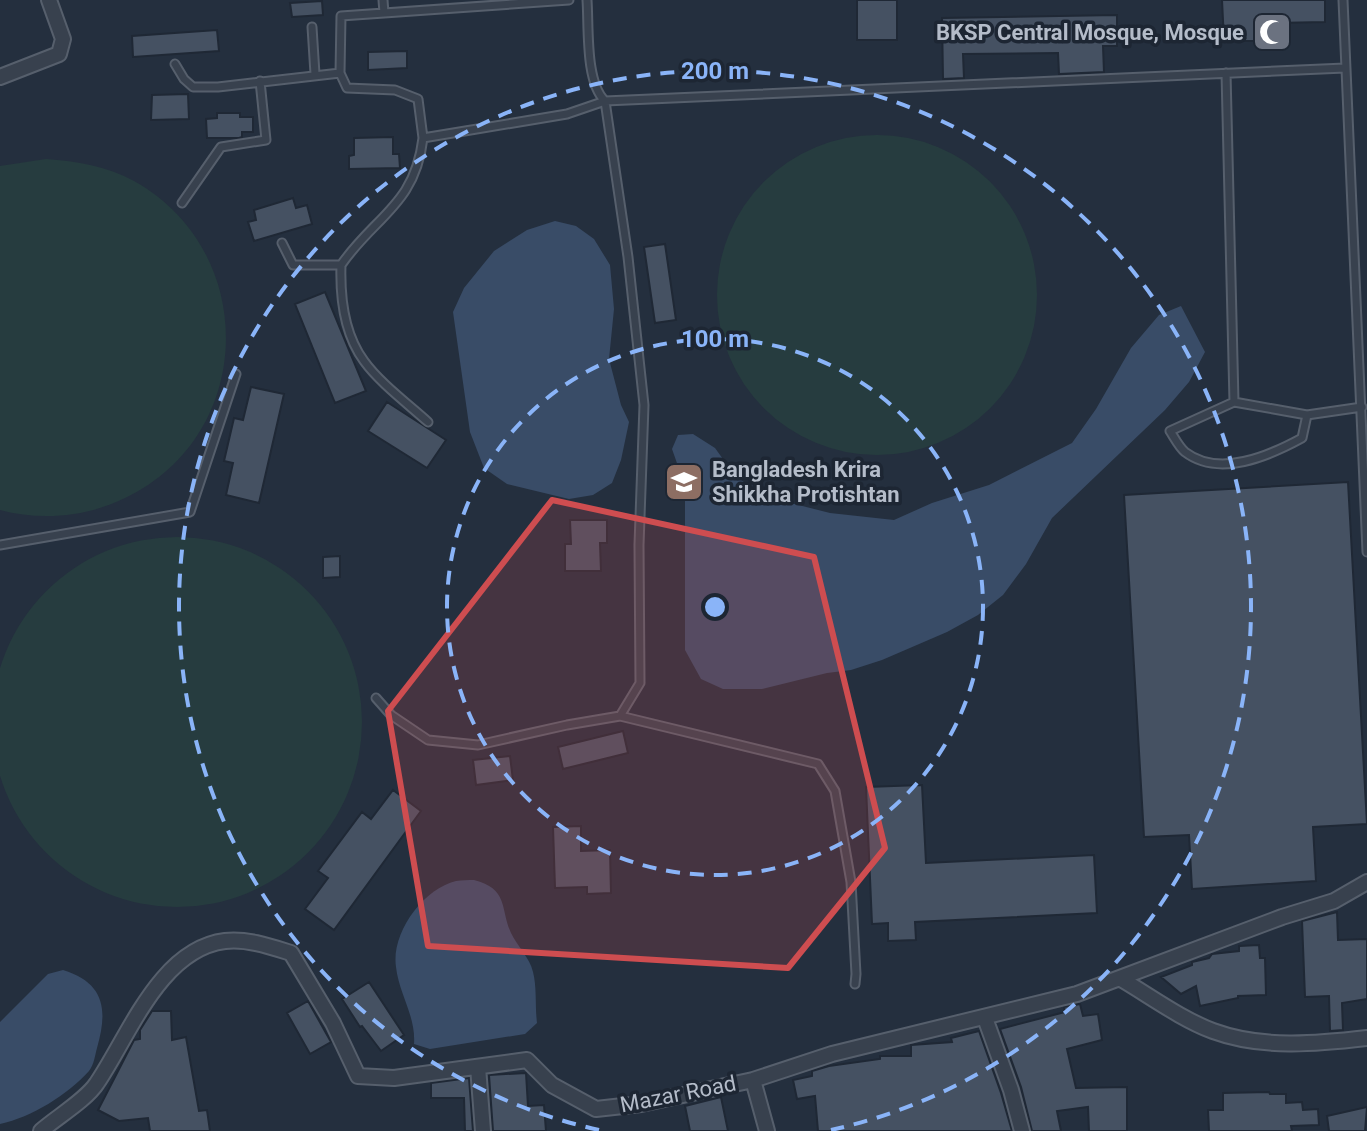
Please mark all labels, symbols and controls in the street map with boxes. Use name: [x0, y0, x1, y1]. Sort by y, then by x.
mosque icon: BKSP Central Mosque, Mosque: [1251, 11, 1293, 53]
place label: BKSP Central Mosque, Mosque: [936, 20, 1244, 45]
text: 200 m: [681, 57, 749, 85]
text: 100 m: [681, 325, 749, 353]
place label: Bangladesh Krira Shikkha Protishtan: [712, 457, 900, 507]
school or university icon: Bangladesh Krira Shikkha Protishtan: [663, 461, 705, 503]
centre of rings: [701, 593, 729, 621]
street label: Mazar Road: [618, 1071, 738, 1117]

